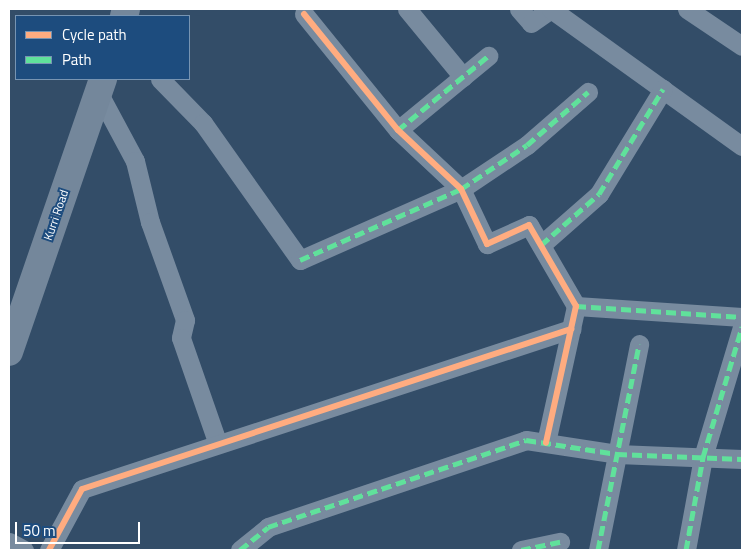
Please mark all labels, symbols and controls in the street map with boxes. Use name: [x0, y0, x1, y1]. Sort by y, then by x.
legend: [15, 15, 190, 80]
text: Cycle path: [62, 23, 127, 46]
text: Path: [62, 48, 92, 71]
street label: Kurri Road: [41, 188, 71, 242]
scale bar: [18, 512, 142, 544]
text: 50 m: [23, 519, 56, 542]

